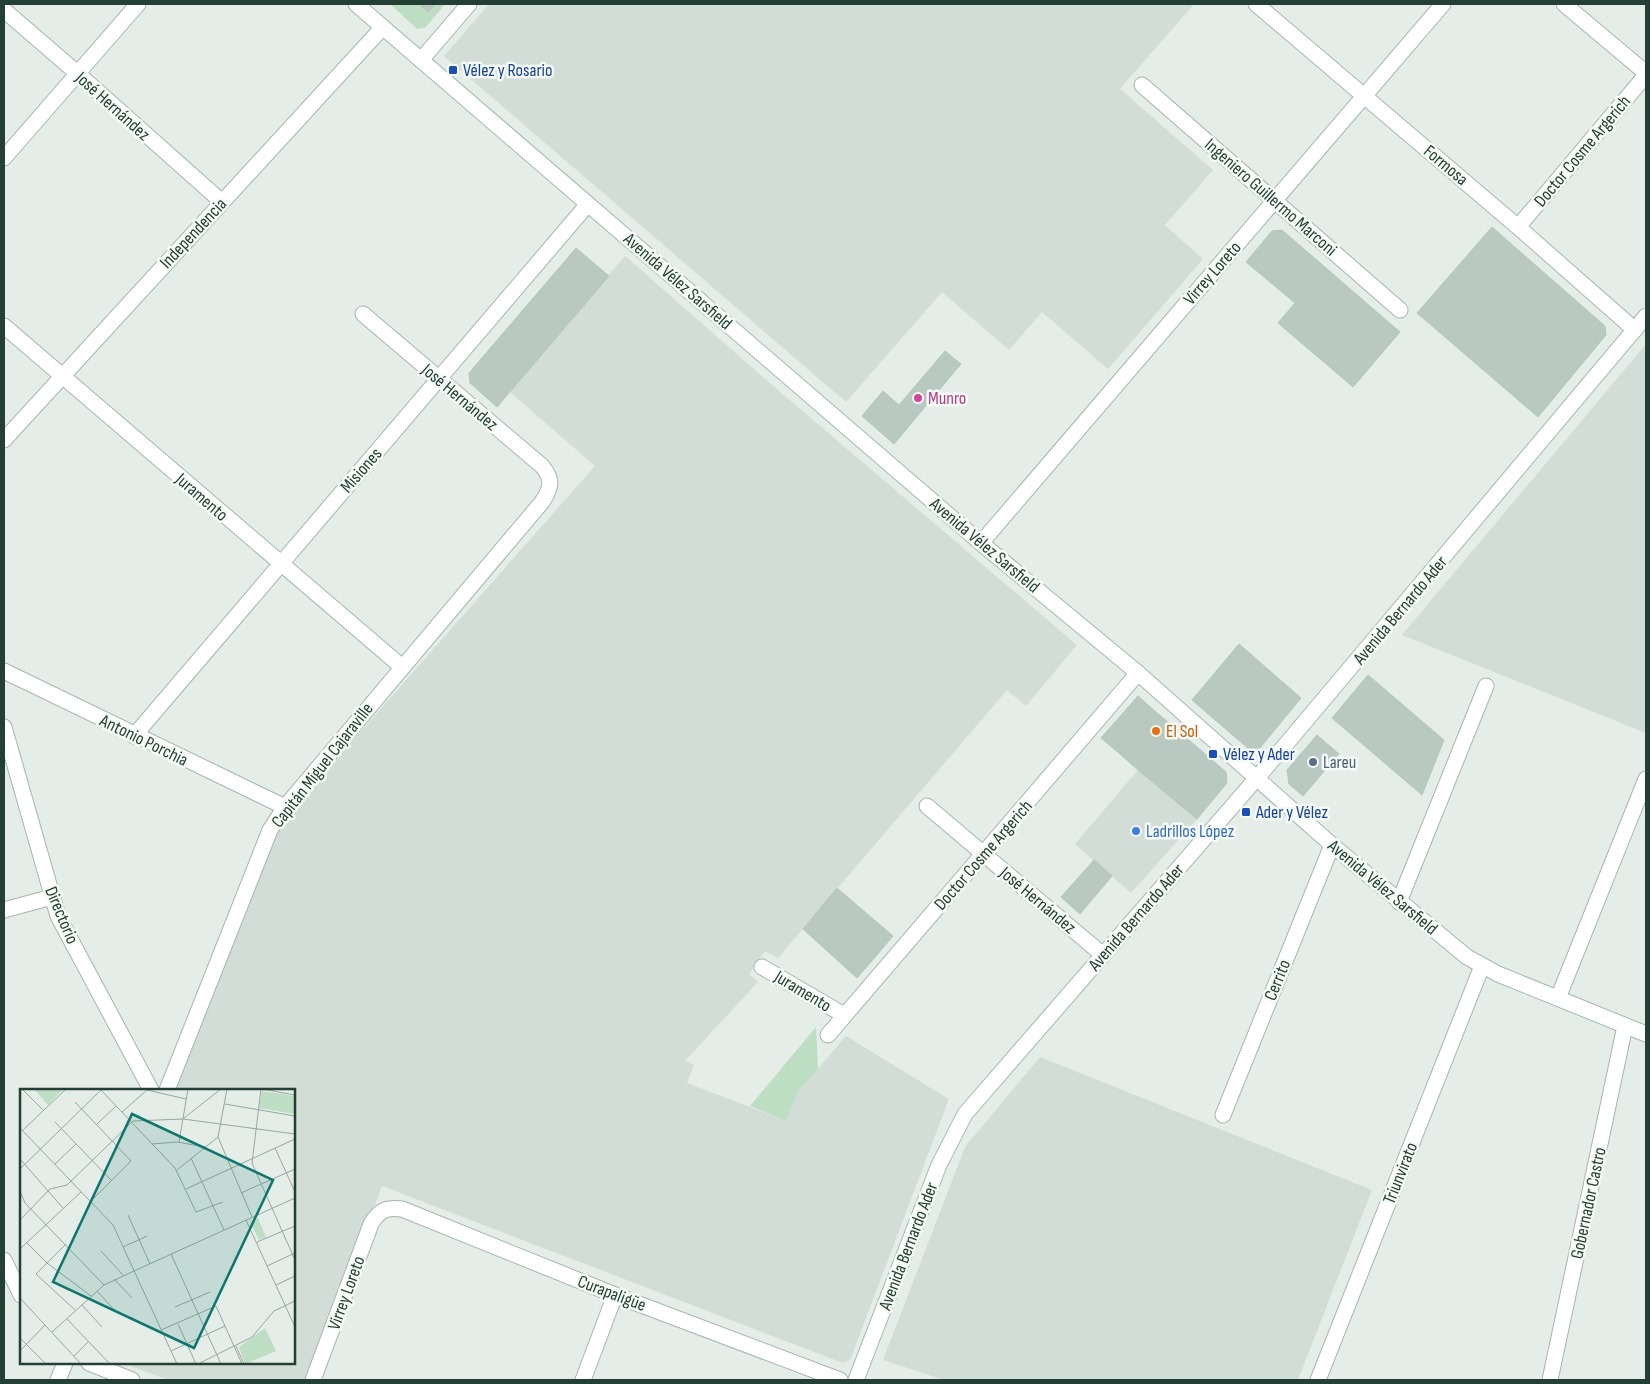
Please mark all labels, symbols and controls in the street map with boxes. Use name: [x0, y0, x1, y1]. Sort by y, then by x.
place label: Vélez y Rosario: [463, 60, 552, 81]
marker: Vélez y Rosario: [447, 64, 459, 76]
street label: José Hernández: [70, 67, 155, 146]
street label: Doctor Cosme Argerich: [1530, 91, 1635, 211]
street label: Ingeniero Guillermo Marconi: [1200, 134, 1341, 260]
street label: Formosa: [1419, 141, 1472, 190]
street label: Independencia: [156, 194, 231, 273]
street label: Avenida Vélez Sarsfield: [619, 228, 736, 334]
street label: Virrey Loreto: [1179, 237, 1246, 309]
street label: José Hernández: [417, 359, 502, 436]
place label: Munro: [928, 388, 966, 409]
marker: Munro: [912, 392, 924, 404]
street label: Misiones: [336, 444, 387, 497]
street label: Juramento: [170, 468, 232, 526]
street label: Avenida Vélez Sarsfield: [925, 493, 1044, 597]
street label: Avenida Bernardo Ader: [1348, 552, 1452, 670]
street label: Capitán Miguel Cajaraville: [267, 699, 378, 832]
street label: Antonio Porchia: [95, 710, 191, 771]
place label: El Sol: [1166, 721, 1198, 742]
marker: El Sol: [1150, 725, 1162, 737]
place label: Vélez y Ader: [1223, 744, 1295, 765]
marker: Vélez y Ader: [1207, 748, 1219, 760]
place label: Lareu: [1323, 752, 1356, 773]
marker: Lareu: [1307, 756, 1319, 768]
street label: Doctor Cosme Argerich: [930, 796, 1037, 915]
place label: Ader y Vélez: [1255, 802, 1328, 823]
marker: Ader y Vélez: [1240, 806, 1252, 818]
place label: Ladrillos López: [1146, 821, 1235, 842]
marker: Ladrillos López: [1130, 825, 1142, 837]
street label: Avenida Vélez Sarsfield: [1323, 835, 1442, 939]
street label: Avenida Bernardo Ader: [1084, 859, 1189, 976]
street label: José Hernández: [995, 862, 1080, 939]
street label: Directorio: [40, 883, 83, 947]
street label: Cerrito: [1260, 957, 1295, 1004]
street label: Juramento: [770, 966, 835, 1017]
inset map: [20, 1089, 295, 1364]
street label: Triunvirato: [1379, 1139, 1422, 1207]
street label: Gobernador Castro: [1566, 1145, 1611, 1261]
street label: Avenida Bernardo Ader: [874, 1179, 942, 1314]
street label: Virrey Loreto: [323, 1253, 370, 1333]
street label: Curapaligüe: [575, 1271, 649, 1316]

